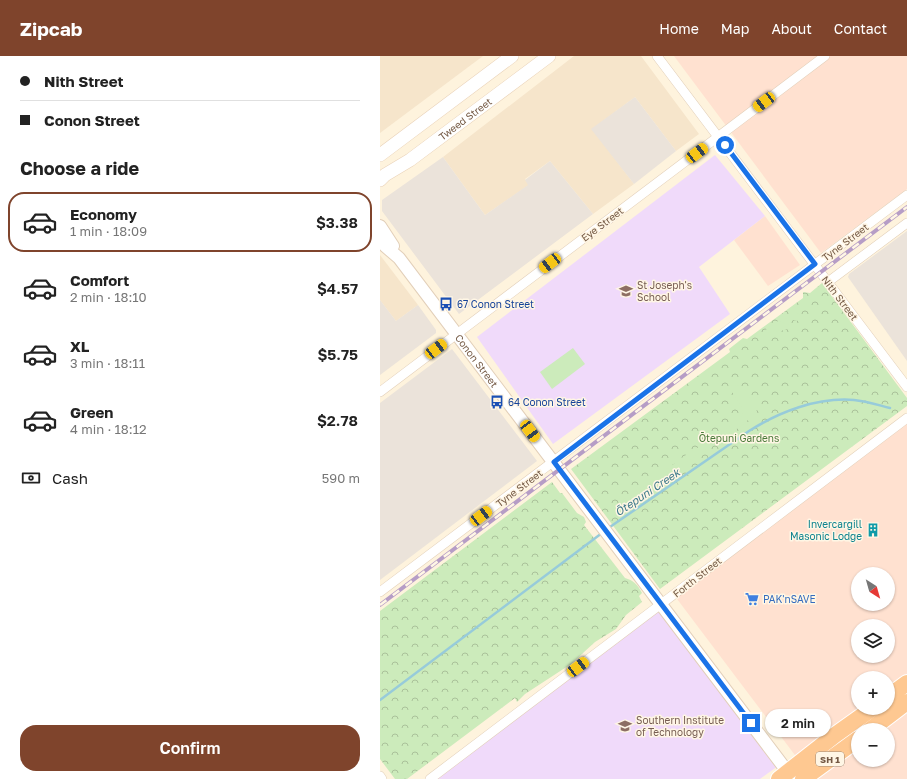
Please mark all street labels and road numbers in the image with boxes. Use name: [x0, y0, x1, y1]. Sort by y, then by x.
street label: Tweed Street: [436, 95, 494, 143]
street label: Eye Street: [579, 204, 625, 244]
street label: Tyne Street: [819, 221, 871, 263]
street label: Nith Street: [819, 273, 861, 323]
street label: Conon Street: [453, 332, 501, 390]
street label: Tyne Street: [493, 467, 545, 509]
street label: Forth Street: [670, 554, 724, 600]
road number: SH 1: [816, 752, 844, 766]

